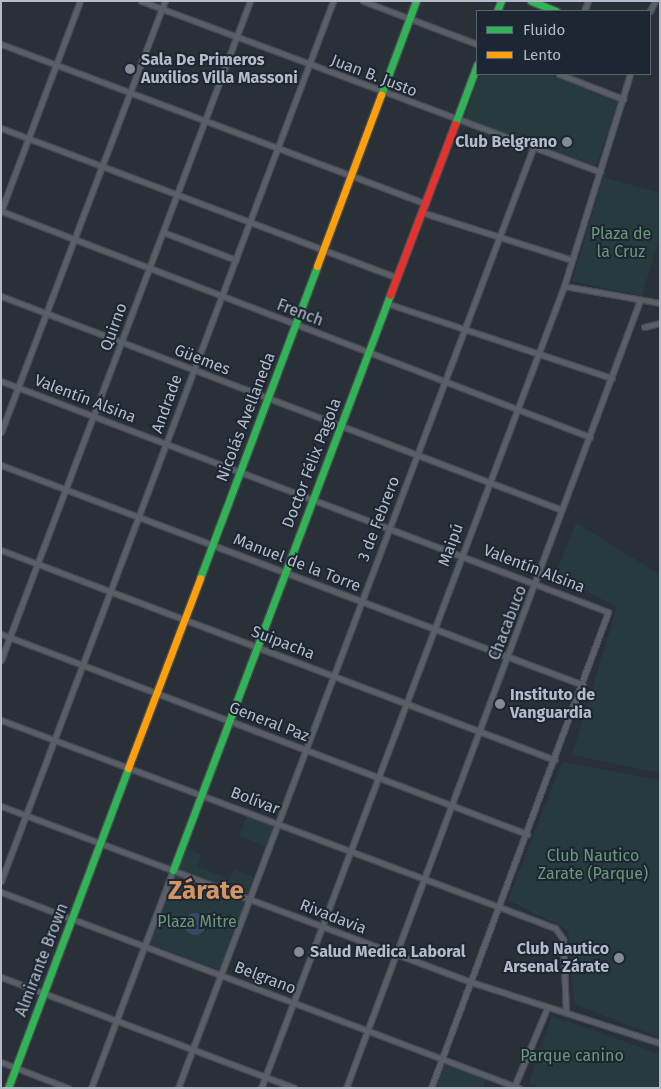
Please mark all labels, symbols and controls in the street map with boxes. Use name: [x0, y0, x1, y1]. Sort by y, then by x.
legend: [476, 10, 651, 75]
text: Fluido: [523, 21, 565, 39]
text: Lento: [523, 46, 561, 64]
place label: Sala De Primeros Auxilios Villa Massoni: [141, 50, 298, 88]
street label: Juan B. Justo: [328, 51, 420, 101]
marker: Sala De Primeros Auxilios Villa Massoni: [123, 62, 137, 76]
place label: Club Belgrano: [455, 132, 557, 152]
marker: Club Belgrano: [561, 136, 573, 148]
park label: Plaza de la Cruz: [591, 224, 651, 262]
street label: French: [274, 295, 326, 331]
street label: Quirno: [96, 300, 132, 354]
street label: Güemes: [171, 341, 233, 379]
street label: Nicolás Avellaneda: [212, 350, 280, 484]
street label: Valentín Alsina: [31, 371, 139, 427]
street label: Andrade: [148, 372, 186, 436]
street label: Doctor Félix Pagola: [278, 395, 346, 531]
street label: 3 de Febrero: [354, 474, 404, 564]
street label: Maipú: [434, 521, 468, 569]
street label: Manuel de la Torre: [231, 530, 363, 596]
street label: Valentín Alsina: [480, 541, 588, 597]
street label: Chacabuco: [485, 583, 531, 663]
street label: Suipacha: [249, 622, 317, 664]
place label: Instituto de Vanguardia: [510, 685, 595, 723]
street label: General Paz: [226, 698, 312, 746]
marker: Instituto de Vanguardia: [494, 698, 506, 710]
street label: Bolívar: [228, 783, 282, 819]
park label: Club Nautico Zarate (Parque): [538, 846, 648, 884]
district label: Zárate: [168, 875, 244, 907]
street label: Rivadavia: [297, 896, 369, 938]
street label: Almirante Brown: [12, 901, 72, 1019]
park label: Plaza Mitre: [157, 912, 237, 932]
place label: Club Nautico Arsenal Zárate: [504, 939, 609, 977]
place label: Salud Medica Laboral: [310, 942, 466, 962]
marker: Salud Medica Laboral: [292, 945, 306, 959]
marker: Club Nautico Arsenal Zárate: [613, 952, 625, 964]
street label: Belgrano: [231, 957, 299, 999]
park label: Parque canino: [520, 1046, 624, 1066]

